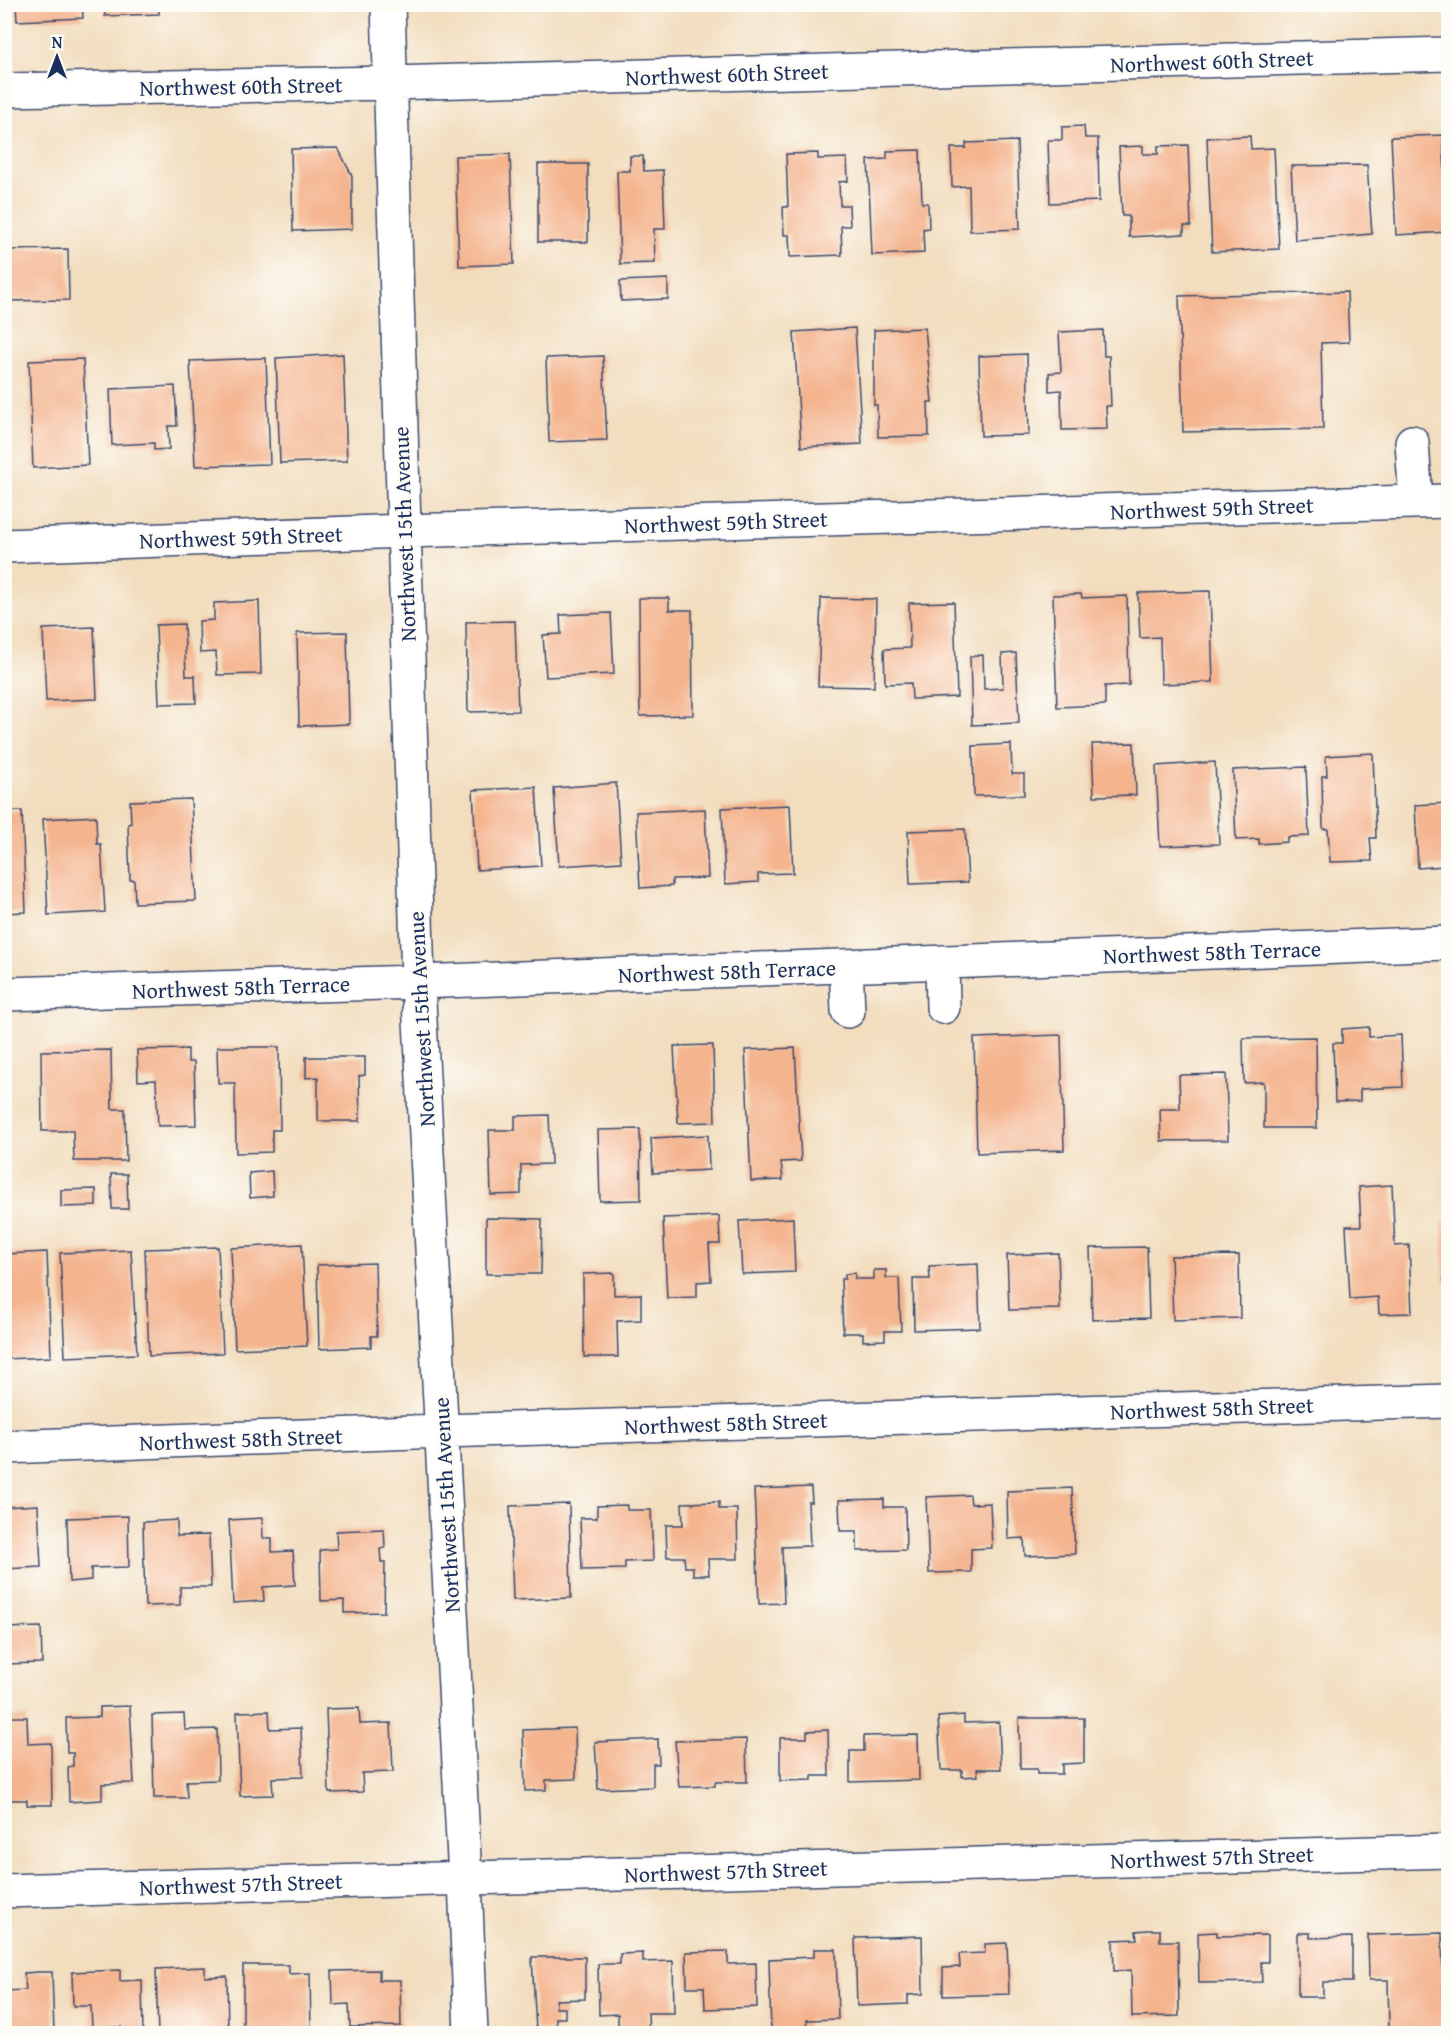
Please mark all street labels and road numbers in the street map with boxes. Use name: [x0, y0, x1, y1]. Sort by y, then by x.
street label: Northwest 60th Street: [1110, 41, 1314, 81]
street label: Northwest 60th Street: [625, 54, 829, 94]
street label: Northwest 60th Street: [139, 68, 343, 104]
street label: Northwest 15th Avenue: [384, 426, 424, 642]
street label: Northwest 59th Street: [1110, 488, 1314, 528]
street label: Northwest 59th Street: [624, 502, 828, 542]
street label: Northwest 59th Street: [139, 517, 343, 557]
street label: Northwest 15th Avenue: [399, 911, 443, 1127]
street label: Northwest 58th Terrace: [1103, 932, 1321, 972]
street label: Northwest 58th Terrace: [618, 951, 836, 991]
street label: Northwest 58th Terrace: [132, 967, 350, 1007]
street label: Northwest 58th Street: [1110, 1388, 1314, 1428]
street label: Northwest 15th Avenue: [424, 1397, 468, 1613]
street label: Northwest 58th Street: [624, 1403, 828, 1443]
street label: Northwest 58th Street: [139, 1419, 343, 1459]
street label: Northwest 57th Street: [1110, 1837, 1314, 1877]
street label: Northwest 57th Street: [624, 1851, 828, 1891]
street label: Northwest 57th Street: [139, 1864, 343, 1904]

